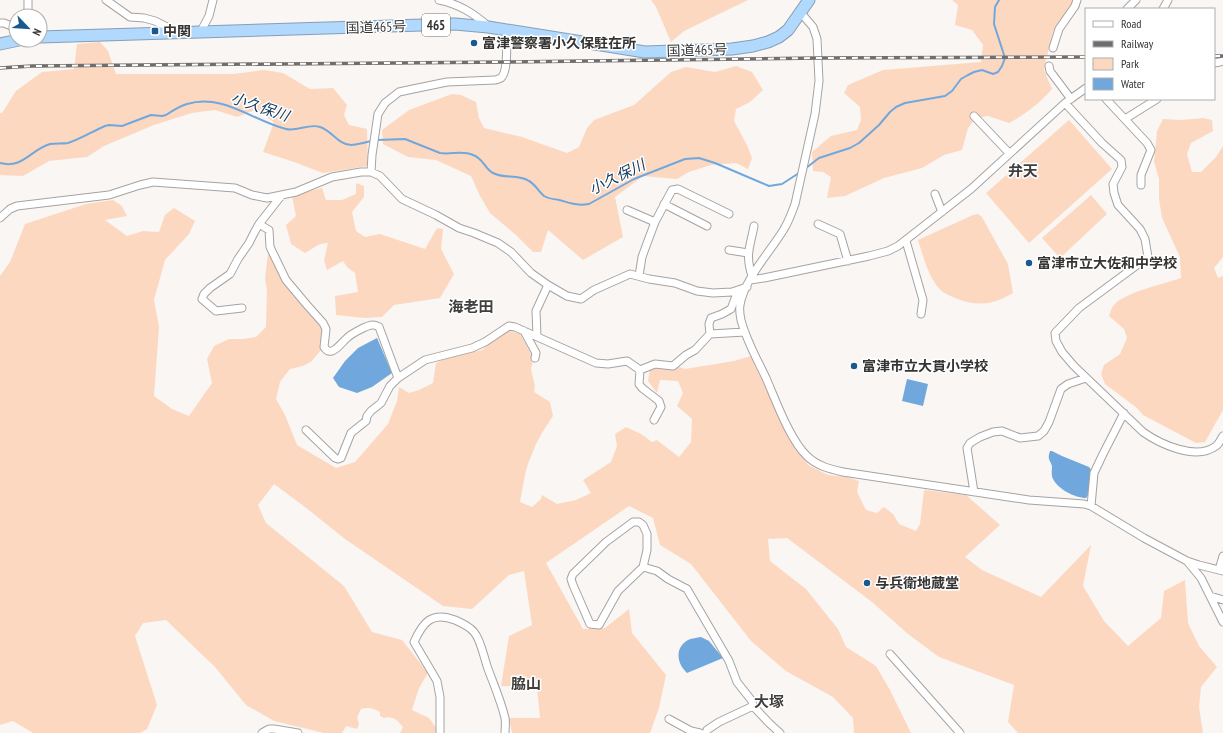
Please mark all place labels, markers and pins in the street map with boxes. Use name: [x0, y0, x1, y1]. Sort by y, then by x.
place label: 中関: [163, 22, 191, 40]
marker: 中関: [150, 26, 160, 36]
place label: 富津警察署小久保駐在所: [482, 34, 636, 52]
marker: 富津警察署小久保駐在所: [469, 38, 479, 48]
place label: 富津市立大佐和中学校: [1037, 254, 1177, 272]
marker: 富津市立大佐和中学校: [1024, 258, 1034, 268]
place label: 富津市立大貫小学校: [862, 357, 988, 375]
marker: 富津市立大貫小学校: [849, 361, 859, 371]
place label: 与兵衛地蔵堂: [875, 574, 959, 592]
marker: 与兵衛地蔵堂: [862, 578, 872, 588]

